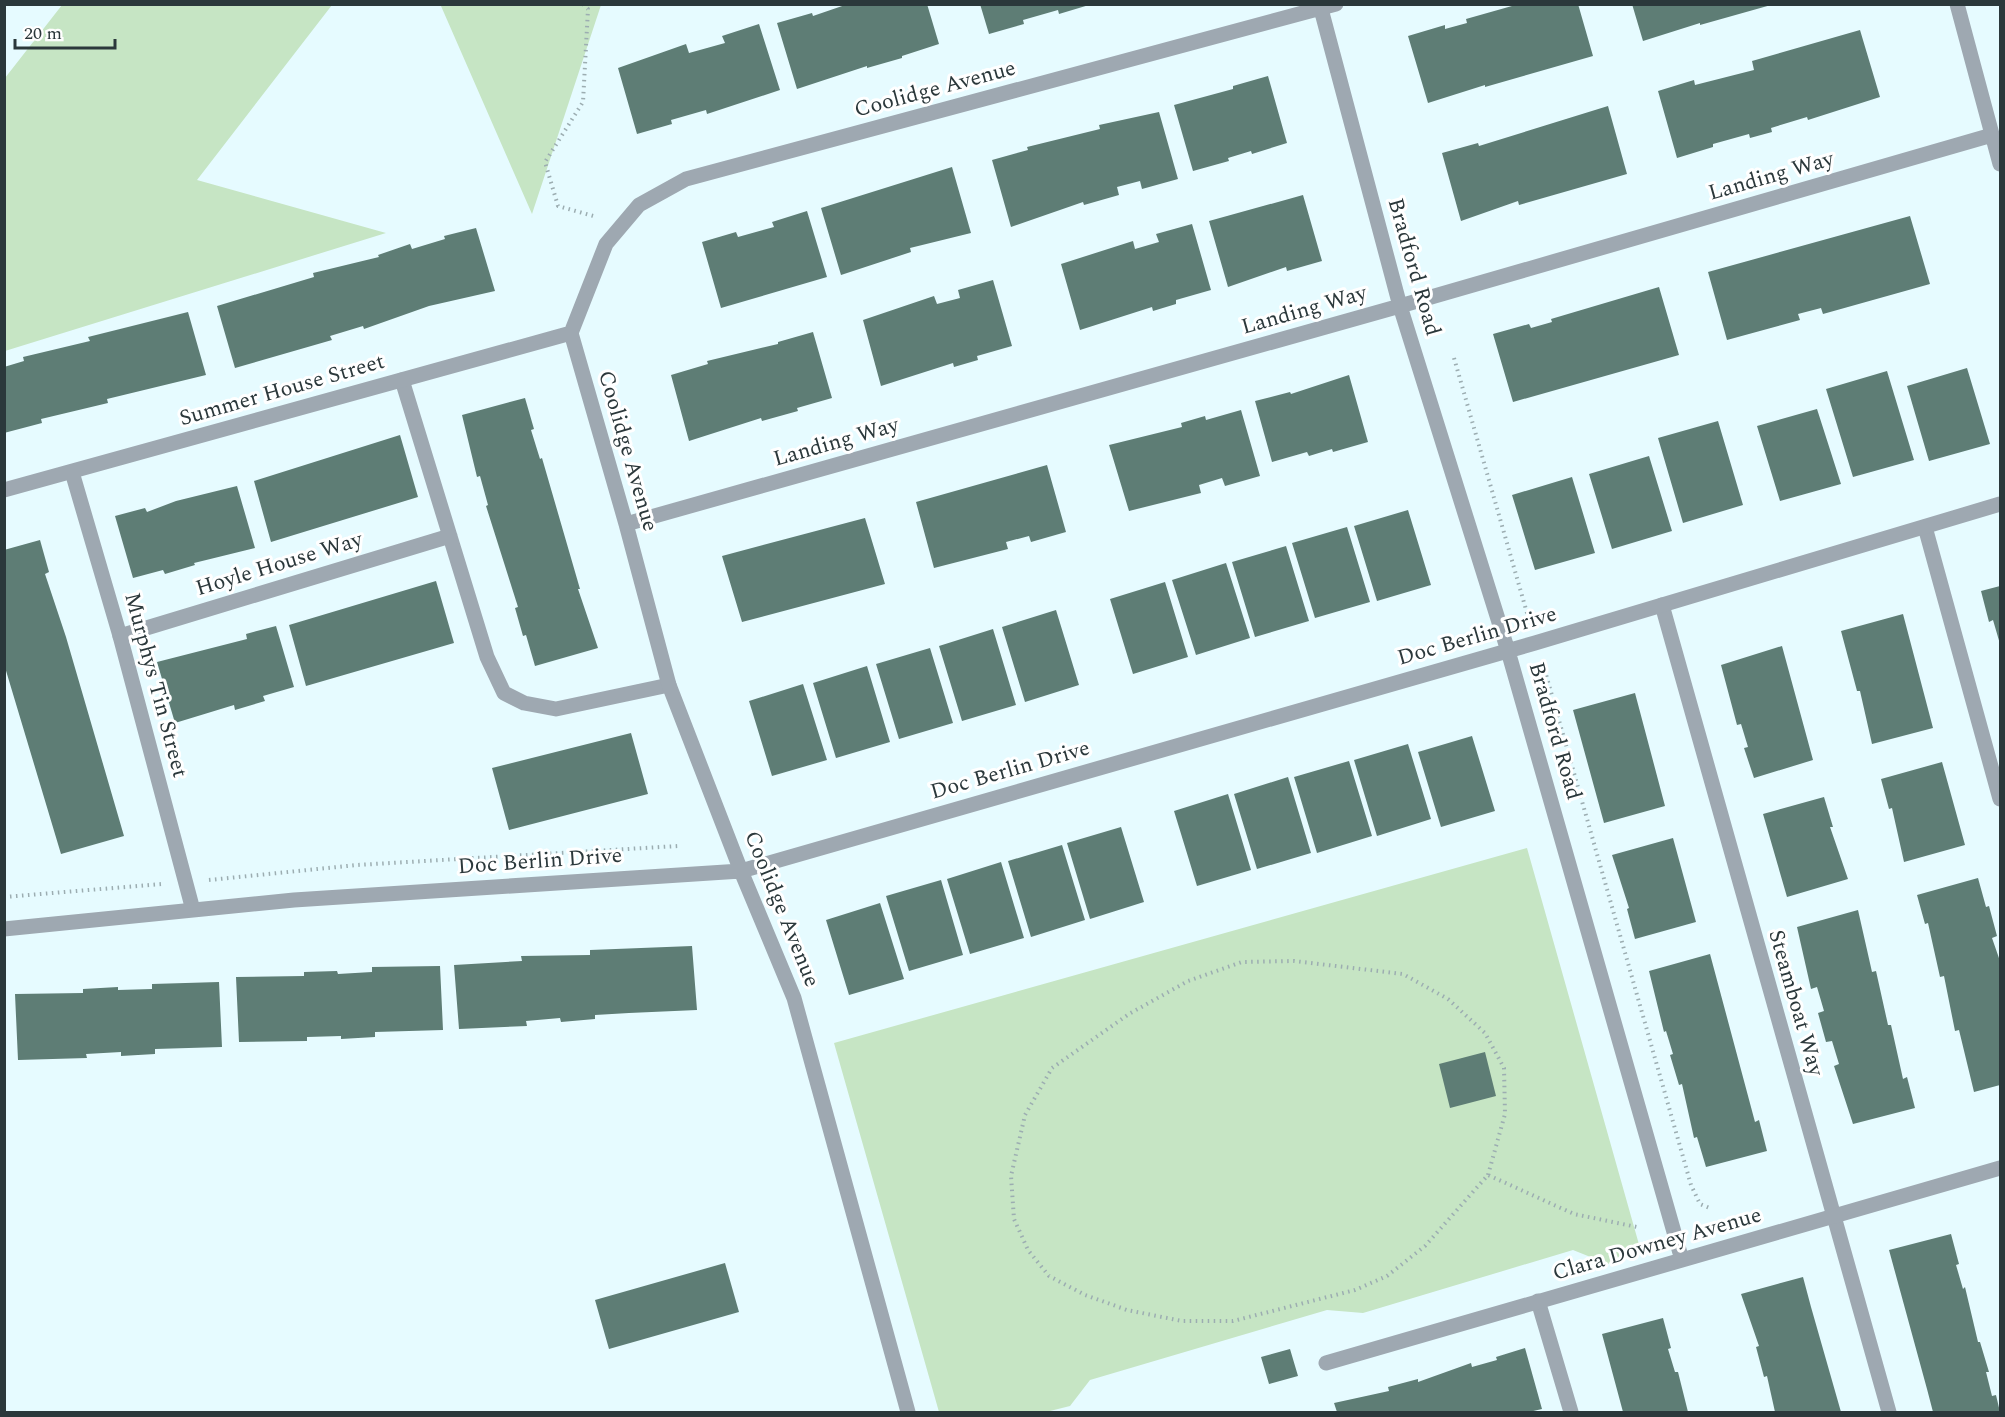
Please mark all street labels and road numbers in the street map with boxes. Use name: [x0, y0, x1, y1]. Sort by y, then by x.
street label: Coolidge Avenue: [851, 52, 1019, 126]
street label: Landing Way: [1704, 142, 1839, 210]
street label: Bradford Road: [1379, 194, 1449, 340]
street label: Landing Way: [1237, 276, 1372, 344]
street label: Summer House Street: [175, 345, 389, 435]
street label: Coolidge Avenue: [589, 367, 667, 535]
street label: Landing Way: [769, 408, 904, 476]
street label: Hoyle House Way: [191, 523, 368, 605]
street label: Murphys Tin Street: [115, 589, 197, 781]
street label: Doc Berlin Drive: [1393, 597, 1561, 675]
street label: Bradford Road: [1520, 658, 1590, 804]
street label: Doc Berlin Drive: [926, 731, 1094, 809]
street label: Coolidge Avenue: [736, 826, 828, 992]
street label: Doc Berlin Drive: [457, 839, 623, 883]
street label: Steamboat Way: [1759, 926, 1833, 1081]
street label: Clara Downey Avenue: [1549, 1198, 1765, 1290]

